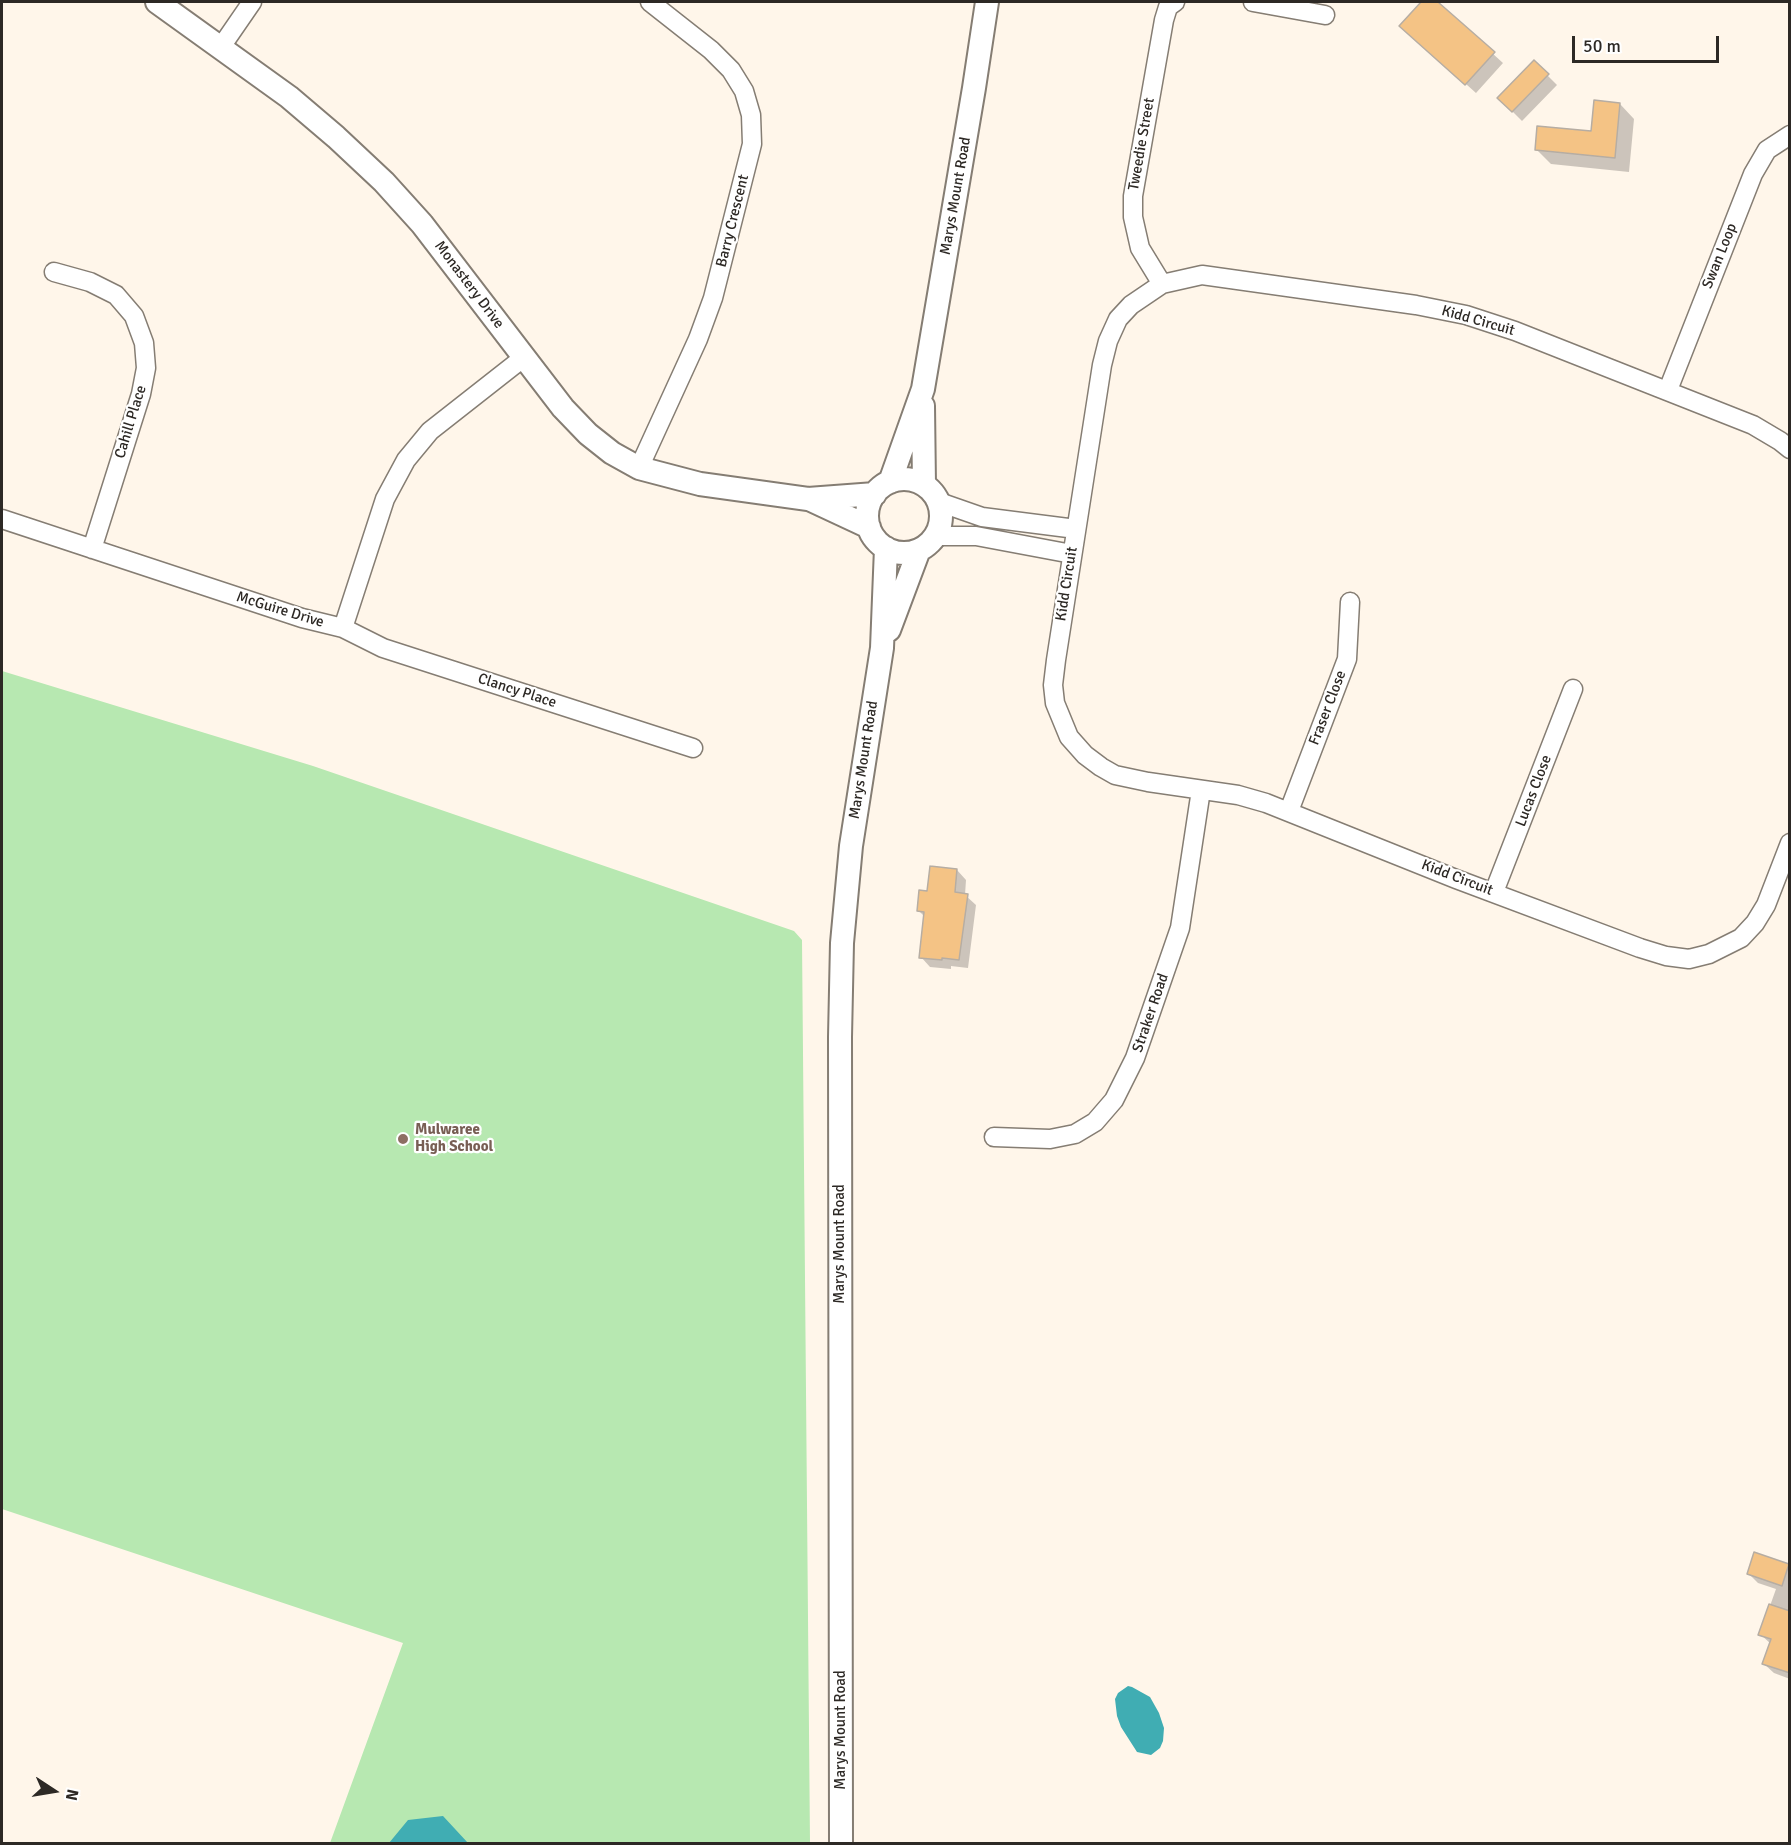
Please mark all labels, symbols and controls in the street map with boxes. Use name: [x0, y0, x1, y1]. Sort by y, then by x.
scale bar: [1575, 24, 1722, 62]
text: 50 m: [1583, 35, 1621, 57]
street label: Tweedie Street: [1125, 96, 1159, 192]
street label: Marys Mount Road: [937, 136, 975, 256]
street label: Barry Crescent: [713, 173, 753, 269]
street label: Swan Loop: [1699, 221, 1741, 291]
street label: Monastery Drive: [430, 238, 508, 332]
street label: Kidd Circuit: [1439, 302, 1517, 340]
street label: Cahill Place: [111, 383, 151, 461]
street label: Kidd Circuit: [1052, 546, 1082, 622]
street label: McGuire Drive: [234, 588, 326, 632]
street label: Fraser Close: [1306, 668, 1350, 748]
street label: Clancy Place: [475, 670, 559, 712]
street label: Marys Mount Road: [846, 700, 882, 820]
street label: Lucas Close: [1512, 753, 1556, 829]
street label: Kidd Circuit: [1419, 856, 1495, 900]
street label: Straker Road: [1129, 971, 1173, 1055]
place label: Mulwaree High School: [415, 1121, 493, 1156]
marker: Mulwaree High School: [396, 1132, 410, 1146]
street label: Marys Mount Road: [831, 1184, 849, 1304]
street label: Marys Mount Road: [832, 1670, 850, 1790]
north arrow: [24, 1761, 84, 1821]
text: N: [61, 1787, 83, 1802]

